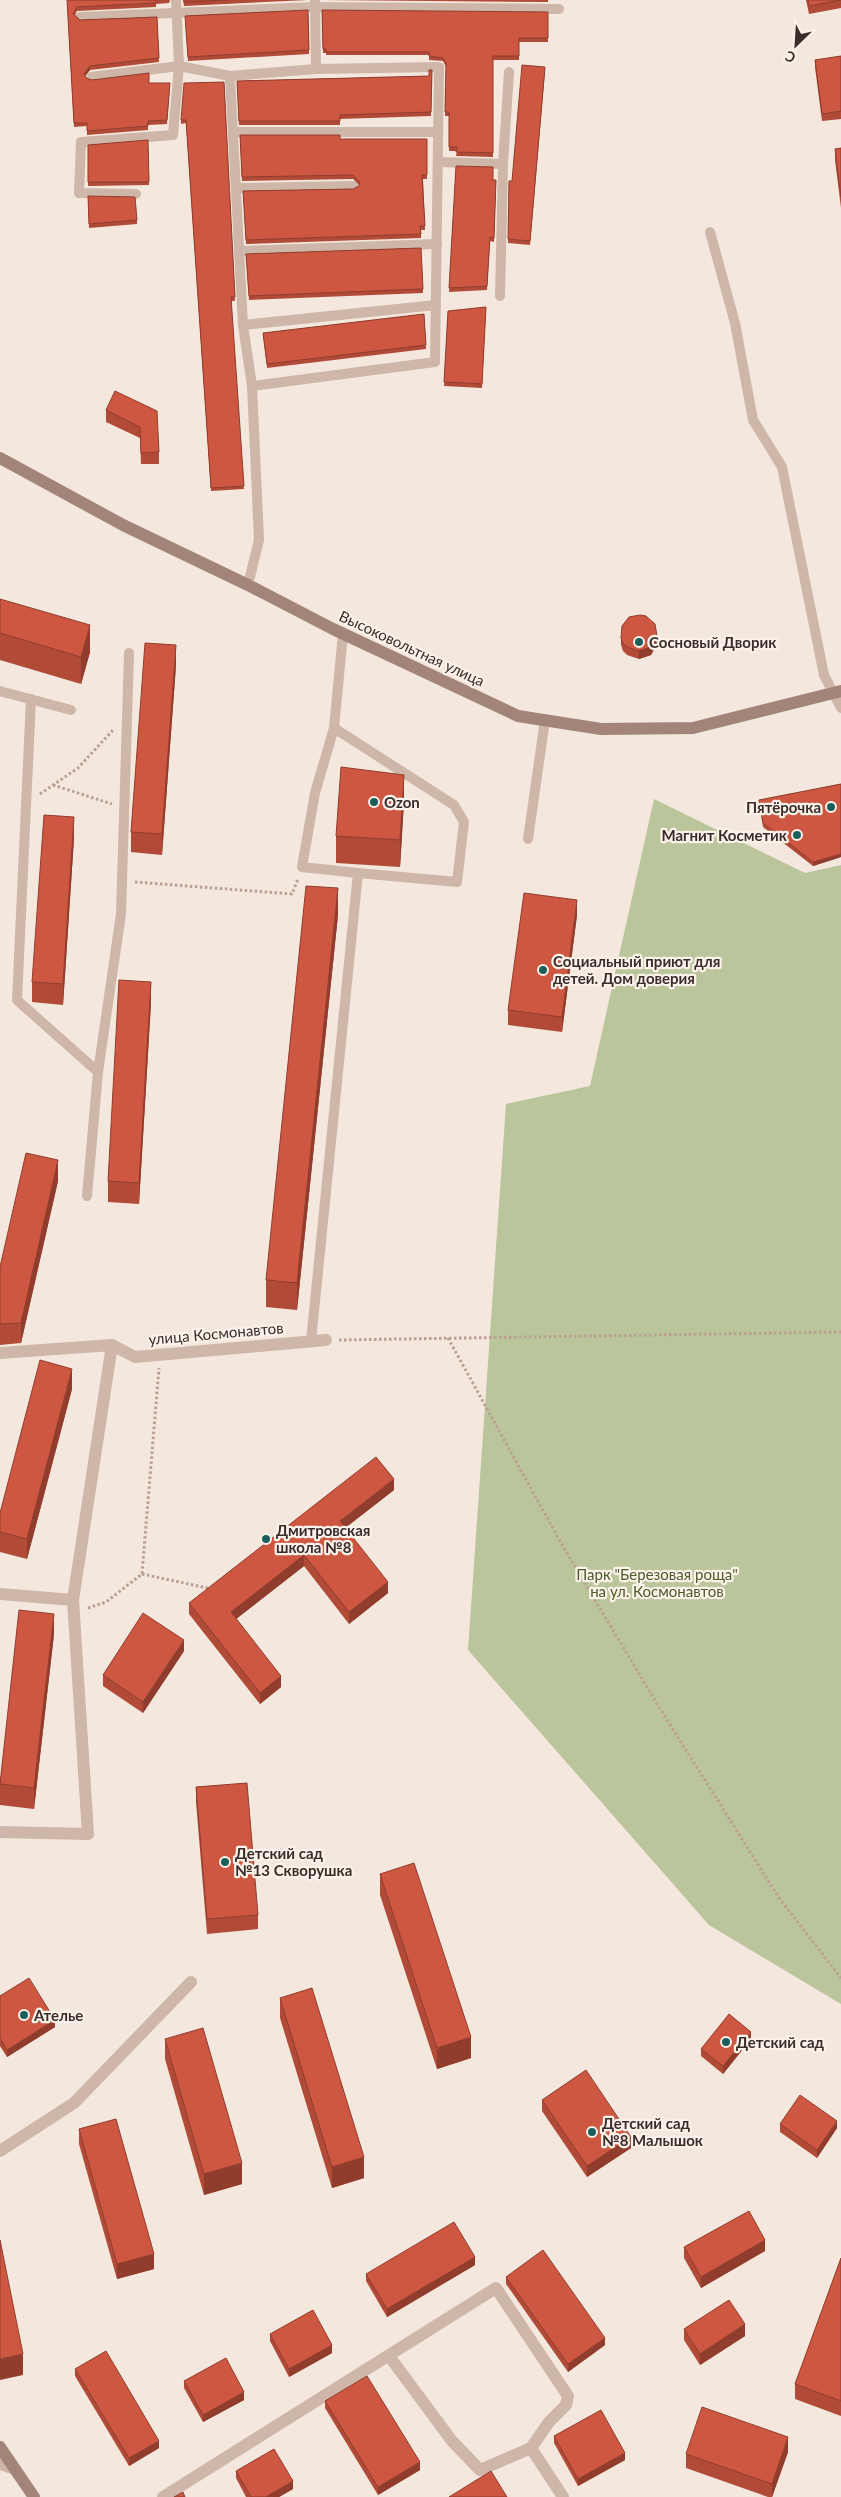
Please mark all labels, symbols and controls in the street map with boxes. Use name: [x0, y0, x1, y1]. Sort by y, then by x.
north arrow: [771, 20, 821, 70]
text: С: [782, 47, 798, 67]
street label: Высоковольтная улица: [337, 606, 487, 690]
place label: Сосновый Дворик: [649, 633, 777, 651]
marker: Сосновый Дворик: [633, 636, 645, 648]
place label: Ozon: [384, 793, 420, 811]
marker: Ozon: [368, 796, 380, 808]
place label: Пятёрочка: [746, 798, 821, 816]
marker: Пятёрочка: [825, 801, 837, 813]
place label: Магнит Косметик: [661, 826, 788, 844]
marker: Магнит Косметик: [791, 829, 803, 841]
place label: Социальный приют для детей. Дом доверия: [553, 952, 720, 987]
marker: Социальный приют для детей. Дом доверия: [537, 964, 549, 976]
street label: улица Космонавтов: [148, 1318, 284, 1348]
place label: Дмитровская школа №8: [276, 1521, 370, 1556]
marker: Дмитровская школа №8: [260, 1533, 272, 1545]
park label: Парк "Березовая роща" на ул. Космонавтов: [576, 1565, 738, 1600]
place label: Детский сад №13 Скворушка: [235, 1844, 352, 1879]
marker: Детский сад №13 Скворушка: [219, 1856, 231, 1868]
place label: Ателье: [33, 2006, 83, 2024]
marker: Ателье: [18, 2009, 30, 2021]
place label: Детский сад: [736, 2033, 825, 2051]
marker: Детский сад: [720, 2036, 732, 2048]
place label: Детский сад №8 Малышок: [602, 2114, 704, 2149]
marker: Детский сад №8 Малышок: [586, 2126, 598, 2138]

